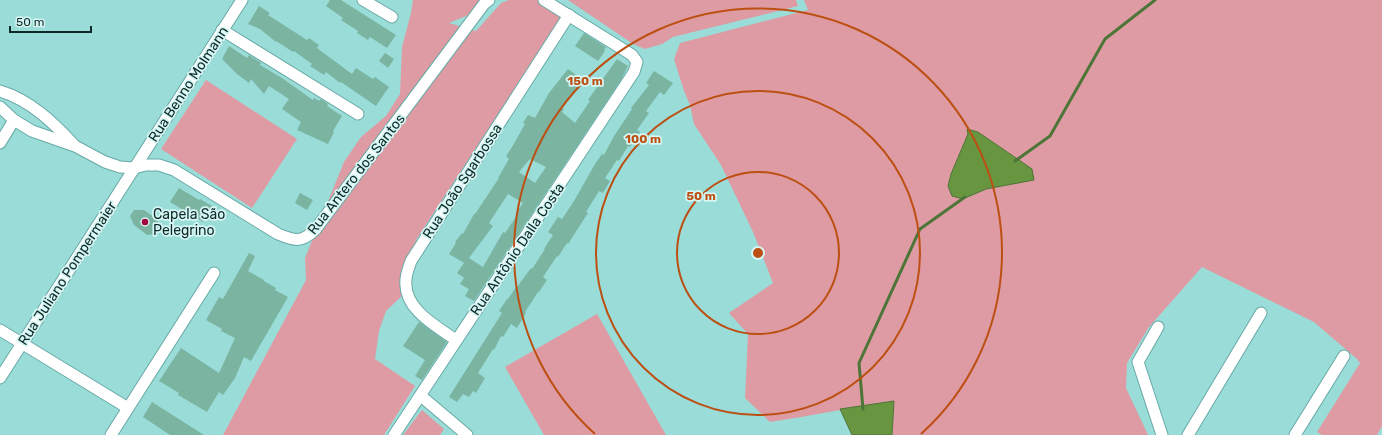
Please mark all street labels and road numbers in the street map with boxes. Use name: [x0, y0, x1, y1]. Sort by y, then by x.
street label: Rua Benno Molmann: [145, 23, 232, 145]
street label: Rua Antero dos Santos: [304, 111, 409, 238]
street label: Rua João Sgarbossa: [419, 121, 506, 242]
street label: Rua Antônio Dalla Costa: [467, 180, 568, 319]
street label: Rua Juliano Pompermaier: [15, 198, 121, 348]

